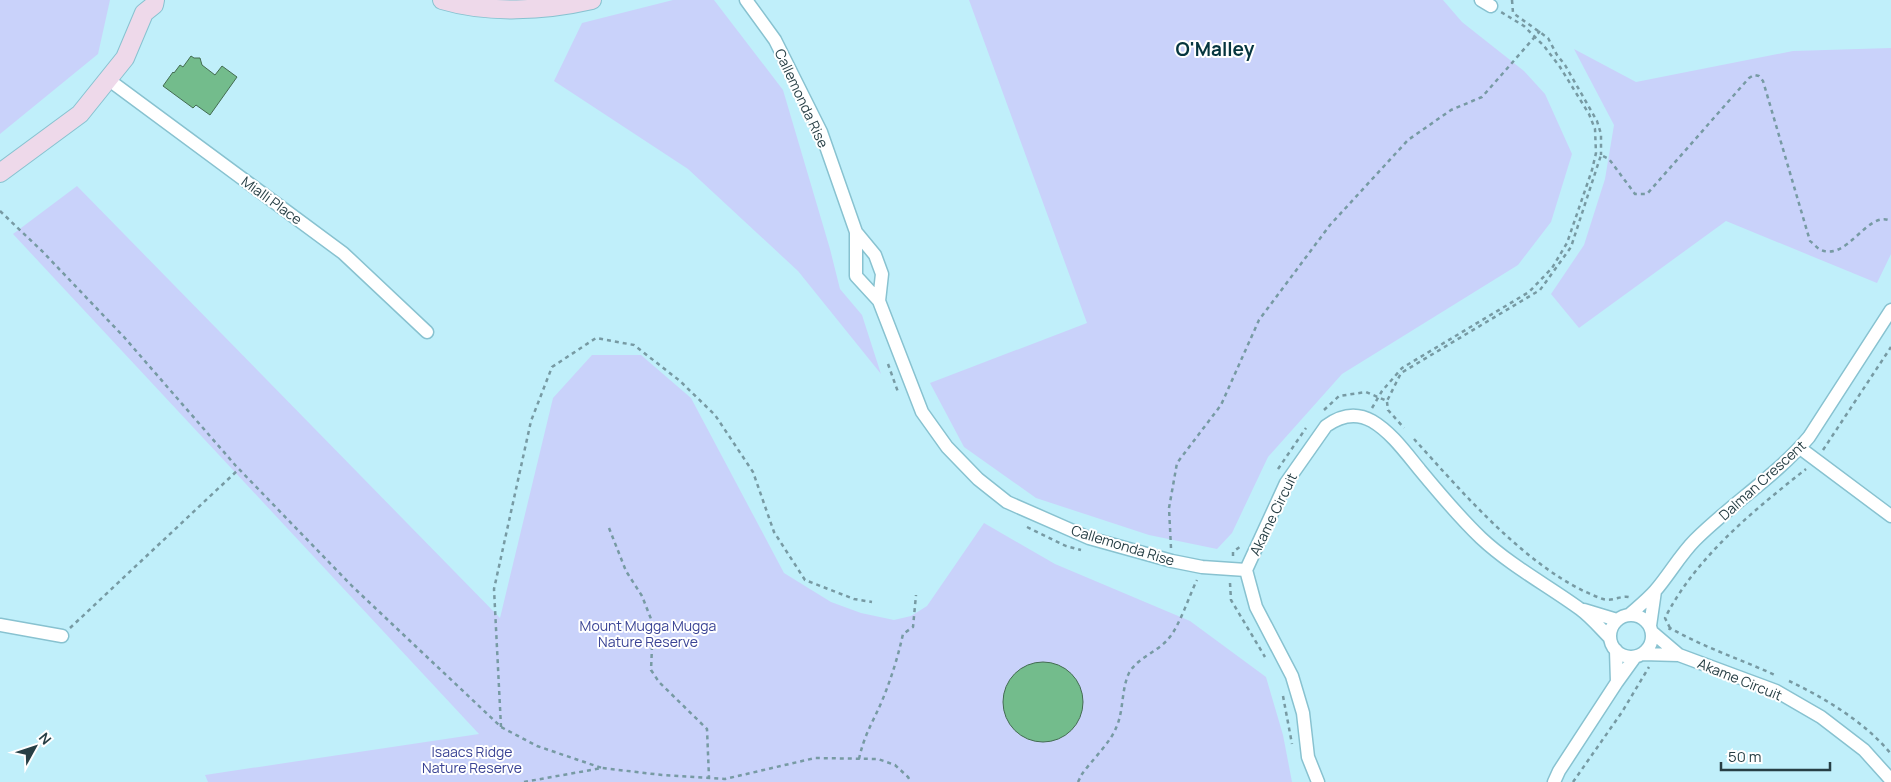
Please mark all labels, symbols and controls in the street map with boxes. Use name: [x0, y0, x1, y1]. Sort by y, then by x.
district label: O'Malley: [1176, 36, 1255, 62]
street label: Callemonda Rise: [771, 45, 833, 151]
street label: Mialli Place: [238, 172, 306, 228]
street label: Dalman Crescent: [1714, 436, 1810, 524]
street label: Akame Circuit: [1245, 469, 1301, 558]
street label: Callemonda Rise: [1069, 520, 1177, 570]
park label: Mount Mugga Mugga Nature Reserve: [580, 616, 716, 651]
street label: Akame Circuit: [1695, 653, 1785, 705]
north arrow: [10, 722, 60, 772]
text: N: [35, 728, 56, 748]
scale bar: [1721, 740, 1830, 772]
park label: Isaacs Ridge Nature Reserve: [422, 742, 522, 777]
text: 50 m: [1728, 746, 1762, 767]

